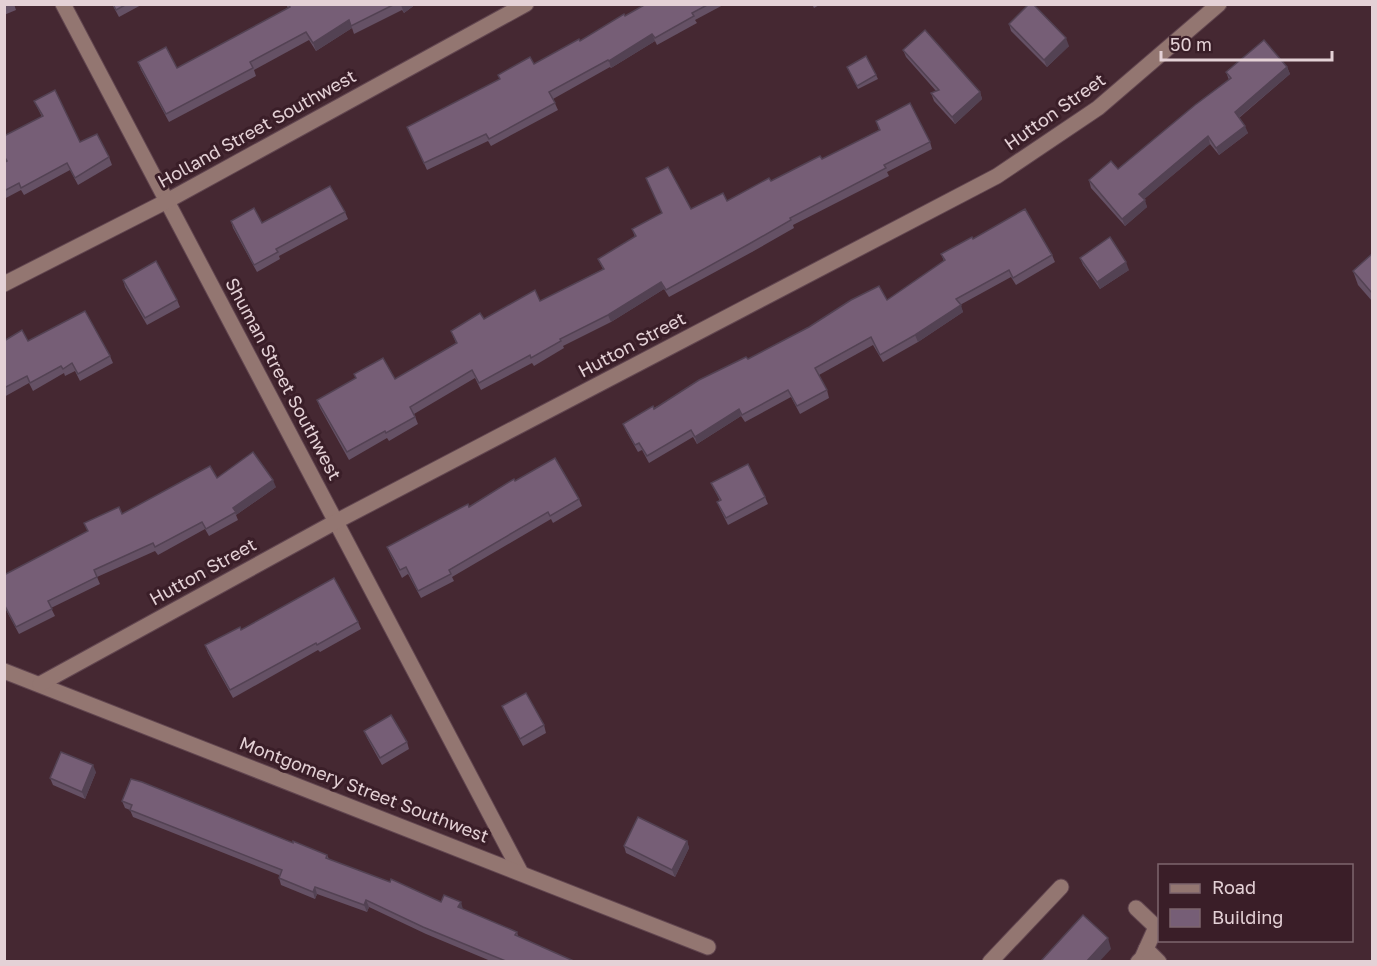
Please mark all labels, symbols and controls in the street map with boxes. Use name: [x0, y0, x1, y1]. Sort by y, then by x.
scale bar: [1161, 24, 1332, 62]
text: 50 m: [1170, 33, 1212, 55]
street label: Holland Street Southwest: [153, 64, 360, 192]
street label: Hutton Street: [1000, 68, 1109, 154]
street label: Shuman Street Southwest: [221, 274, 347, 483]
street label: Hutton Street: [574, 307, 689, 382]
street label: Hutton Street: [145, 533, 260, 609]
street label: Montgomery Street Southwest: [237, 731, 492, 847]
legend: [1158, 864, 1353, 942]
text: Road: [1212, 876, 1256, 898]
text: Building: [1212, 906, 1283, 928]

